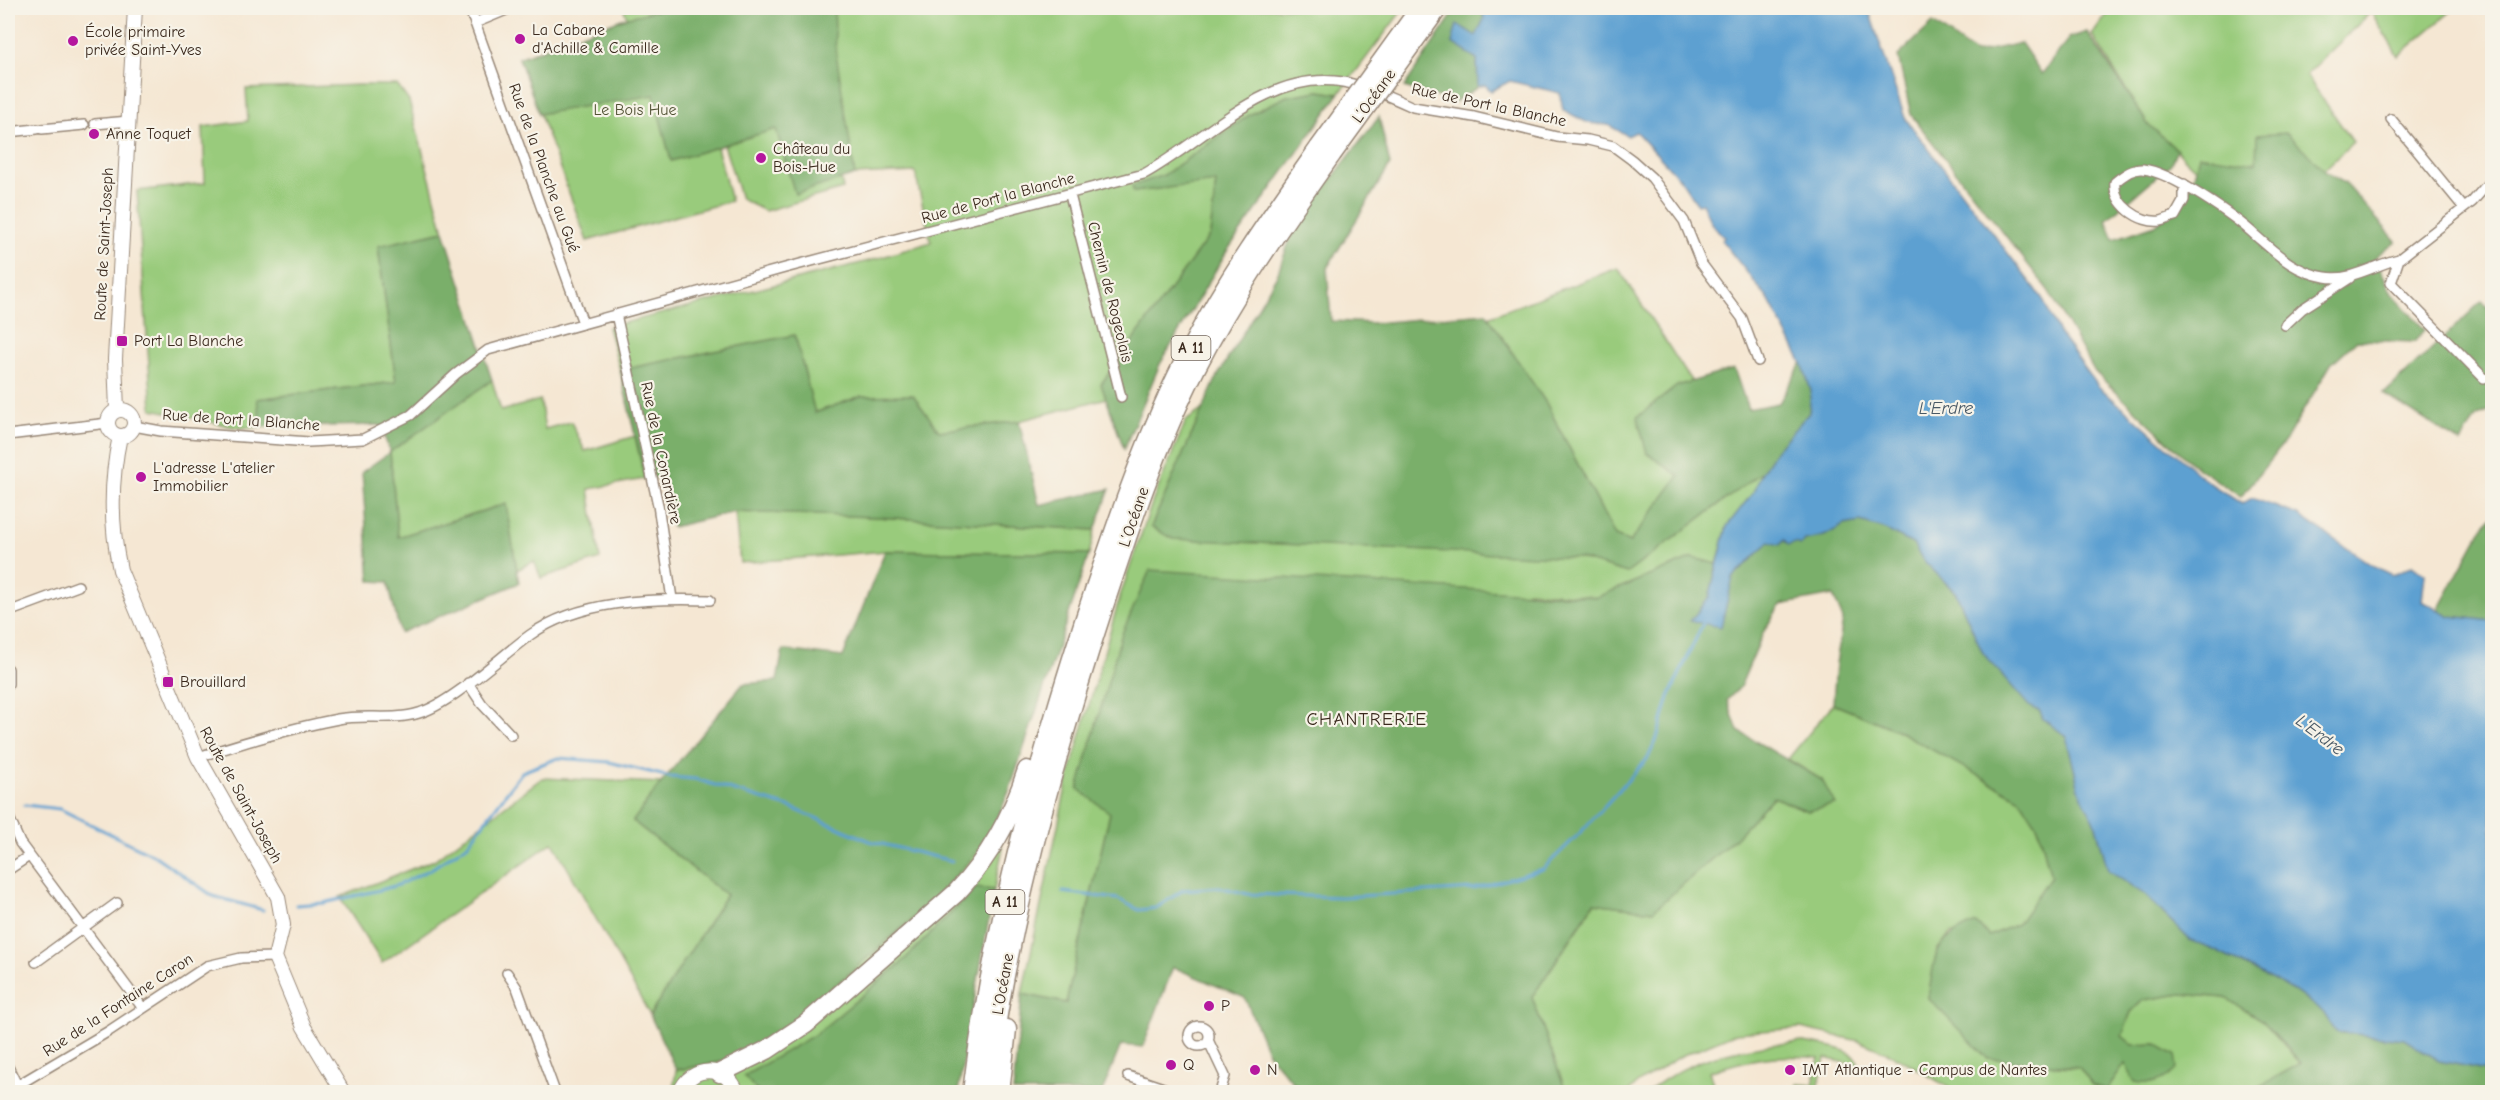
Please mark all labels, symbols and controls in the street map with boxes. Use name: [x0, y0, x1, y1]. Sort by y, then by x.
place label: La Cabane d'Achille & Camille: [532, 21, 659, 57]
place label: École primaire privée Saint-Yves: [85, 22, 202, 59]
marker: La Cabane d'Achille & Camille: [513, 32, 527, 46]
marker: École primaire privée Saint-Yves: [66, 34, 80, 48]
street label: L’Océane: [1348, 66, 1400, 126]
street label: Rue de Port la Blanche: [1410, 80, 1568, 130]
street label: Rue de la Planche au Gué: [505, 81, 583, 255]
park label: Le Bois Hue: [594, 101, 676, 119]
place label: Anne Toquet: [106, 125, 191, 143]
marker: Anne Toquet: [87, 127, 101, 141]
place label: Château du Bois-Hue: [773, 140, 850, 176]
marker: Château du Bois-Hue: [754, 151, 768, 165]
street label: Route de Saint-Joseph: [91, 167, 117, 321]
street label: Rue de Port la Blanche: [919, 169, 1077, 227]
street label: Chemin de Rogeolais: [1084, 220, 1136, 364]
place label: Port La Blanche: [134, 332, 243, 350]
marker: Port La Blanche: [115, 334, 129, 348]
road number: A 11: [1172, 336, 1210, 360]
street label: Rue de la Conardière: [637, 380, 685, 526]
water label: L'Erdre: [1919, 398, 1973, 419]
street label: Rue de Port la Blanche: [162, 406, 320, 434]
place label: L'adresse L'atelier Immobilier: [153, 459, 275, 495]
marker: L'adresse L'atelier Immobilier: [134, 470, 148, 484]
street label: L’Océane: [1115, 485, 1153, 549]
place label: Brouillard: [180, 673, 246, 691]
marker: Brouillard: [161, 675, 175, 689]
district label: CHANTRERIE: [1307, 709, 1427, 730]
water label: L'Erdre: [2292, 710, 2348, 760]
street label: Route de Saint-Joseph: [196, 724, 286, 866]
road number: A 11: [986, 890, 1024, 914]
street label: Rue de la Fontaine Caron: [40, 950, 196, 1060]
street label: L’Océane: [989, 952, 1017, 1016]
place label: P: [1221, 997, 1230, 1015]
marker: P: [1202, 999, 1216, 1013]
place label: Q: [1183, 1056, 1194, 1074]
marker: Q: [1164, 1058, 1178, 1072]
place label: N: [1267, 1061, 1278, 1079]
place label: IMT Atlantique - Campus de Nantes: [1802, 1061, 2047, 1079]
marker: N: [1248, 1063, 1262, 1077]
marker: IMT Atlantique - Campus de Nantes: [1783, 1063, 1797, 1077]

